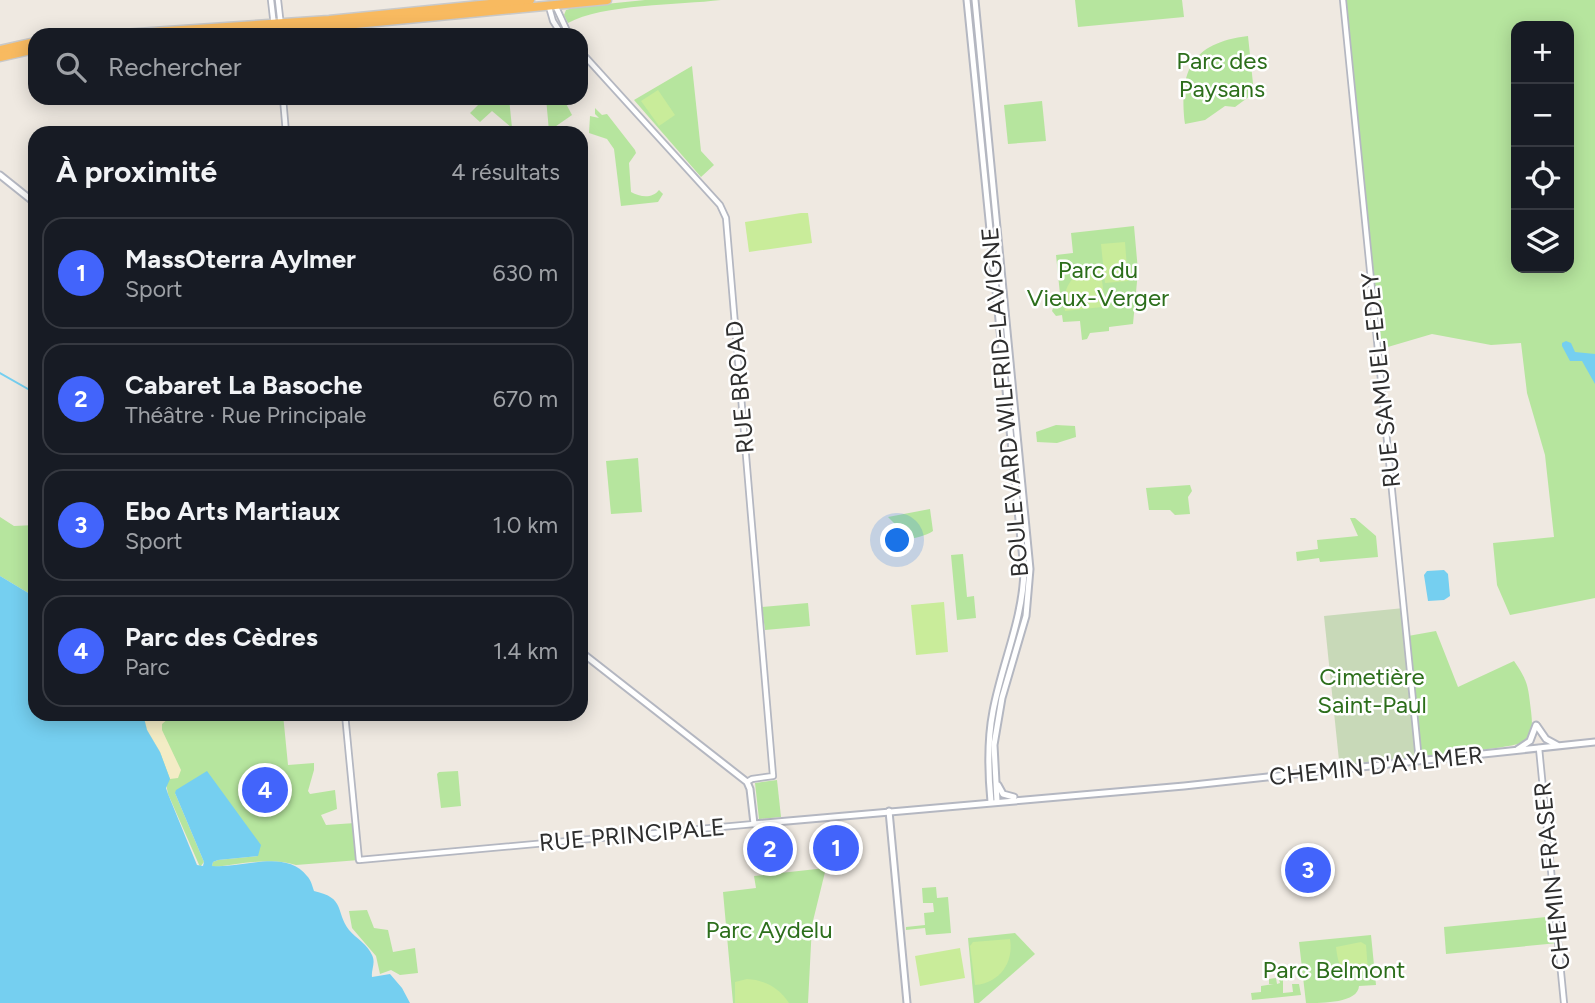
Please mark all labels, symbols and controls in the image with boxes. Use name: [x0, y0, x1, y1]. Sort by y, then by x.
map controls: [1511, 21, 1574, 273]
button: +: [1511, 21, 1574, 84]
search box: [28, 28, 588, 105]
park label: Parc des Paysans: [1176, 46, 1268, 103]
icon: search: [52, 48, 90, 86]
text: Rechercher: [108, 51, 242, 83]
button: −: [1511, 84, 1574, 147]
button: locate: [1511, 147, 1574, 210]
text: À proximité: [56, 153, 217, 190]
text: 4 résultats: [451, 158, 560, 186]
button: layers: [1511, 210, 1574, 273]
street label: BOULEVARD WILFRID-LAVIGNE: [975, 226, 1034, 578]
text: MassOterra Aylmer: [125, 243, 356, 275]
park label: Parc du Vieux-Verger: [1027, 255, 1169, 312]
text: 1: [76, 259, 86, 287]
text: 630 m: [492, 259, 558, 287]
street label: RUE SAMUEL-EDEY: [1355, 270, 1406, 489]
text: Sport: [125, 275, 183, 303]
street label: RUE BROAD: [719, 319, 760, 455]
text: Cabaret La Basoche: [125, 369, 362, 401]
text: 2: [74, 385, 88, 413]
text: 670 m: [493, 385, 558, 413]
text: Théâtre · Rue Principale: [125, 401, 366, 429]
text: Ebo Arts Martiaux: [125, 495, 340, 527]
text: 3: [75, 511, 87, 539]
text: 1.0 km: [493, 511, 558, 539]
your location: [880, 523, 914, 557]
text: Sport: [125, 527, 183, 555]
text: Parc des Cèdres: [125, 621, 318, 653]
text: 4: [74, 637, 88, 665]
text: 1.4 km: [493, 637, 558, 665]
text: Parc: [125, 653, 170, 681]
park label: Cimetière Saint-Paul: [1317, 662, 1427, 719]
street label: CHEMIN D'AYLMER: [1268, 740, 1484, 791]
pin: 4: [242, 764, 288, 816]
street label: CHEMIN FRASER: [1527, 780, 1576, 972]
street label: RUE PRINCIPALE: [538, 812, 726, 857]
pin: 1: [813, 822, 859, 874]
pin: 2: [747, 823, 793, 875]
pin: 3: [1285, 844, 1331, 896]
park label: Parc Aydelu: [705, 915, 833, 944]
park label: Parc Belmont: [1263, 955, 1405, 984]

